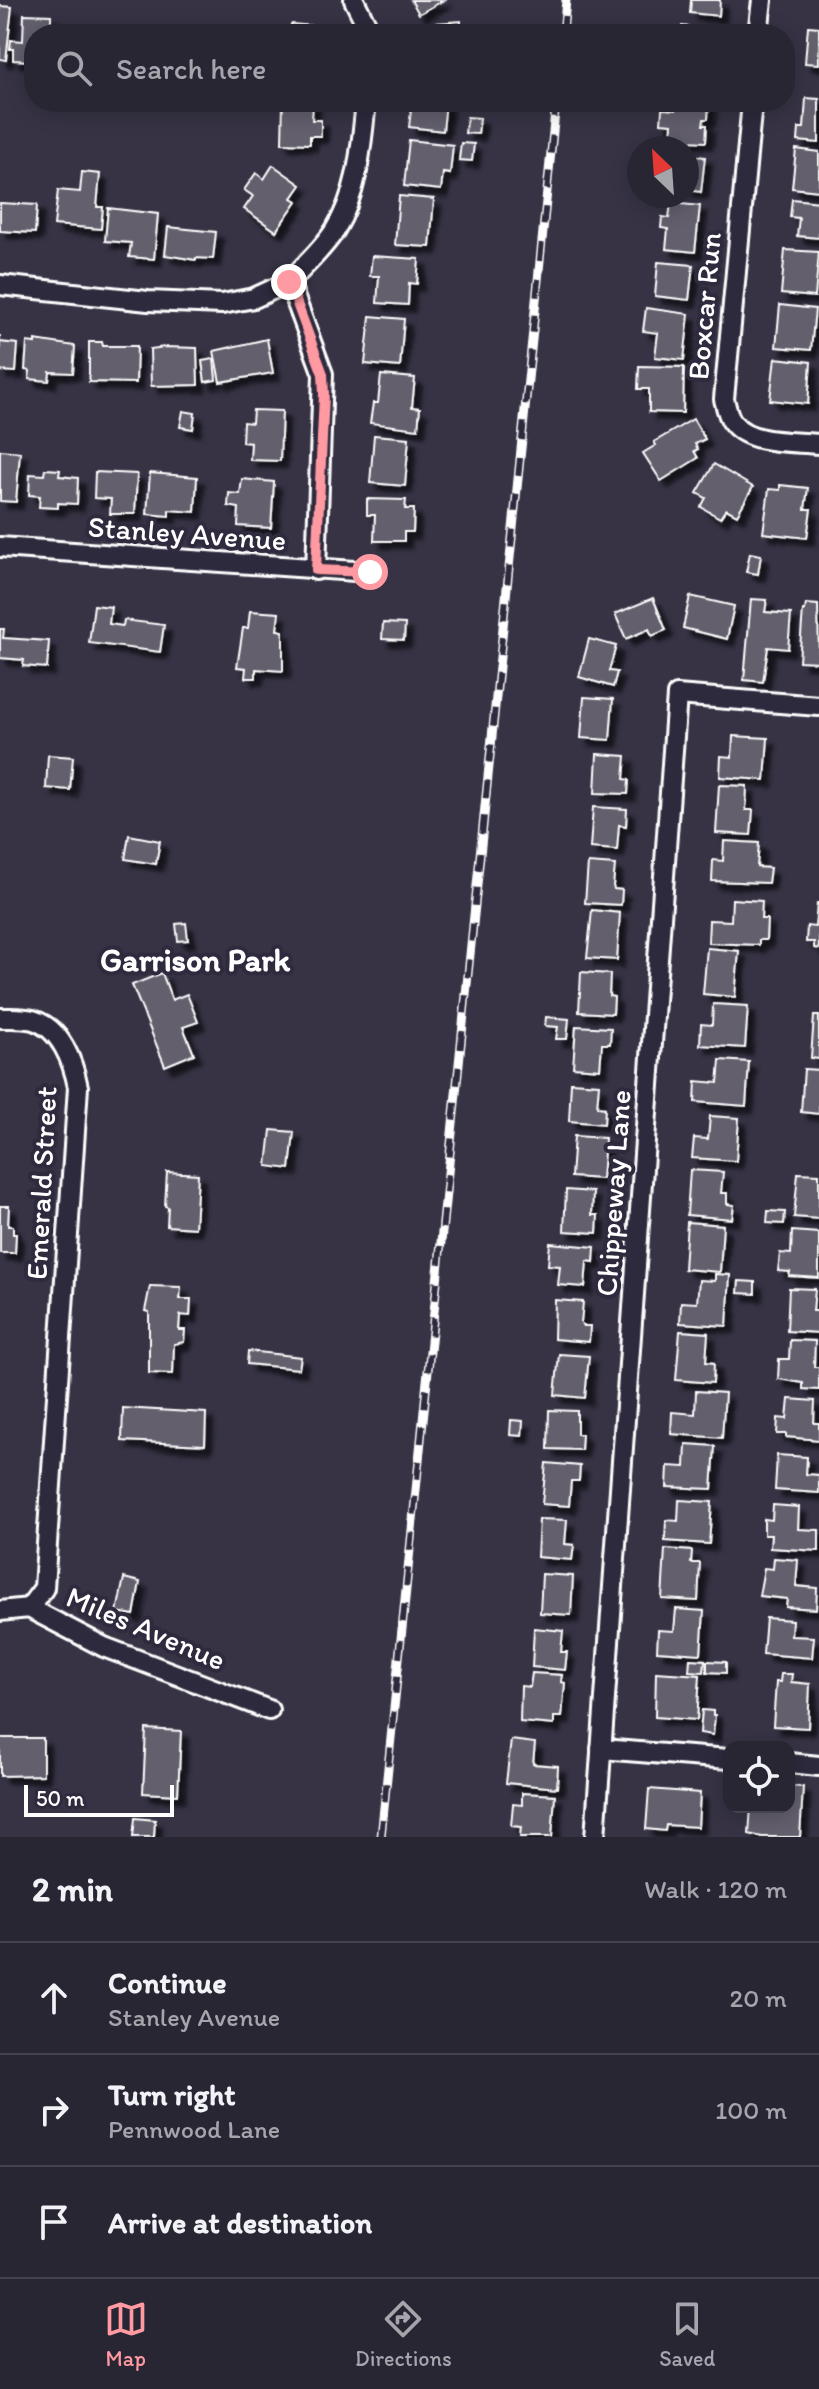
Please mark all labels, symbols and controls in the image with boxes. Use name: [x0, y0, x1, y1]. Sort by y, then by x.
search box: [24, 24, 795, 112]
icon: search: [52, 46, 96, 90]
text: Search here: [116, 50, 266, 87]
north arrow: [627, 136, 699, 208]
street label: Boxcar Run: [679, 230, 729, 382]
route end: [271, 264, 307, 300]
street label: Stanley Avenue: [87, 508, 287, 558]
route start: [352, 554, 388, 590]
district label: Garrison Park: [100, 941, 291, 979]
street label: Emerald Street: [17, 1085, 65, 1281]
street label: Chippeway Lane: [587, 1089, 639, 1297]
street label: Miles Avenue: [61, 1578, 231, 1678]
map controls: [723, 1741, 795, 1813]
button: locate: [723, 1741, 795, 1813]
scale bar: [24, 1781, 174, 1817]
text: 50 m: [36, 1785, 85, 1812]
text: 2 min: [32, 1869, 113, 1910]
text: Walk · 120 m: [644, 1873, 787, 1905]
text: Continue: [108, 1964, 227, 2001]
icon: ahead: [32, 1976, 76, 2020]
text: 20 m: [730, 1982, 787, 2014]
text: Stanley Avenue: [108, 2001, 280, 2033]
text: Turn right: [108, 2076, 236, 2113]
icon: right: [32, 2088, 76, 2132]
text: 100 m: [715, 2094, 787, 2126]
text: Pennwood Lane: [108, 2113, 280, 2145]
icon: arrive: [32, 2200, 76, 2244]
text: Arrive at destination: [108, 2204, 372, 2241]
tab: Map: [104, 2297, 148, 2372]
tab: Directions: [355, 2297, 452, 2372]
tab: Saved: [659, 2297, 715, 2372]

